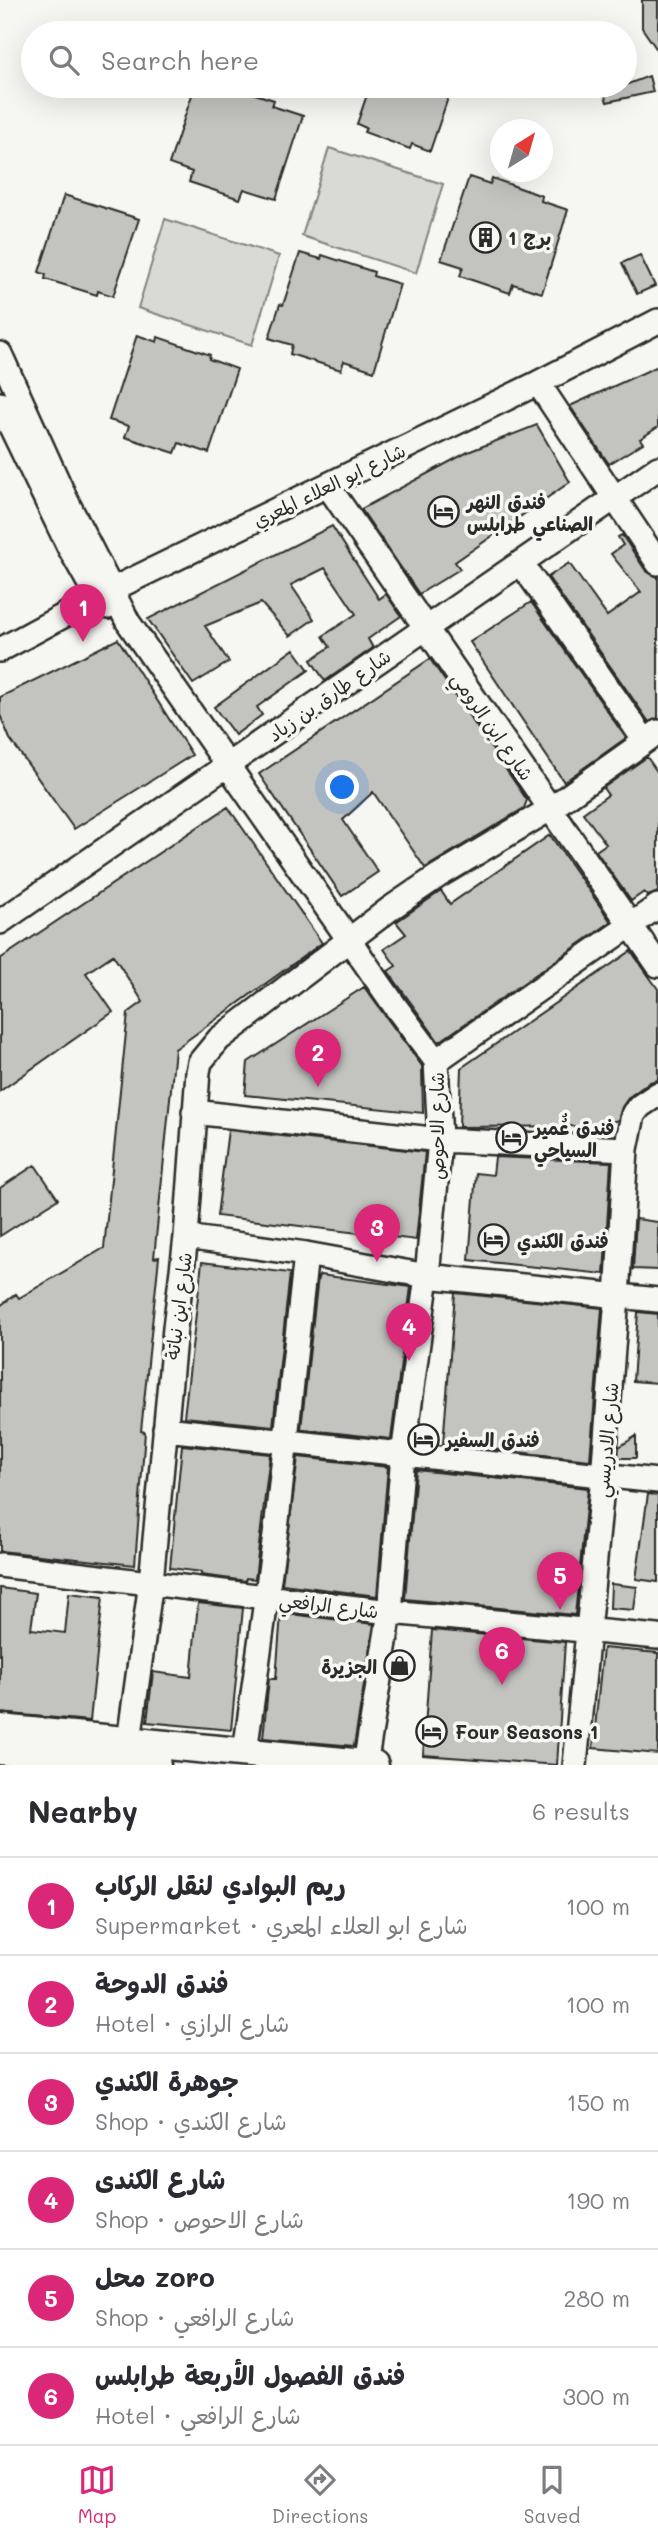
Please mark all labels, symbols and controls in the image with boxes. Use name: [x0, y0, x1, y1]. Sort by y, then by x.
search box: [21, 21, 637, 98]
icon: search: [45, 41, 83, 79]
text: Search here: [101, 43, 259, 77]
north arrow: [490, 119, 553, 182]
building icon: برج 1: [468, 220, 502, 254]
place label: برج 1: [508, 225, 551, 251]
street label: شارع ابو العلاء المعري: [249, 437, 411, 535]
place label: فندق النهر الصناعي طرابلس: [465, 489, 593, 541]
hotel icon: فندق النهر الصناعي طرابلس: [427, 495, 461, 529]
pin: 1: [60, 584, 106, 642]
street label: شارع طارق بن زياد: [263, 643, 397, 748]
street label: شارع ابن الرومي: [442, 667, 540, 788]
your location: [325, 770, 359, 804]
pin: 2: [295, 1029, 341, 1087]
street label: شارع الاحوص: [424, 1072, 451, 1180]
place label: فندق عُُمير السياحي: [532, 1113, 615, 1167]
hotel icon: فندق عُُمير السياحي: [494, 1121, 528, 1155]
pin: 3: [354, 1204, 400, 1262]
hotel icon: فندق الكندي: [477, 1223, 511, 1257]
place label: فندق الكندي: [517, 1228, 609, 1256]
street label: شارع ابن نباتة: [159, 1251, 199, 1361]
pin: 4: [386, 1303, 432, 1361]
street label: شارع الادريسي: [589, 1381, 628, 1499]
hotel icon: فندق السفير: [406, 1422, 440, 1456]
place label: فندق السفير: [444, 1427, 540, 1452]
pin: 5: [537, 1552, 583, 1610]
street label: شارع الرافعي: [277, 1587, 380, 1628]
pin: 6: [479, 1627, 525, 1685]
shop icon: الجزيرة: [383, 1649, 417, 1683]
place label: الجزيرة: [321, 1654, 377, 1679]
hotel icon: Four Seasons 1: [415, 1714, 449, 1748]
place label: Four Seasons 1: [455, 1719, 598, 1744]
text: Nearby: [28, 1791, 138, 1831]
text: 6 results: [532, 1796, 630, 1826]
text: ريم البوادي لنقل الركاب: [95, 1868, 346, 1902]
text: 1: [46, 1891, 56, 1921]
text: 100 m: [566, 1891, 630, 1921]
text: Supermarket · شارع ابو العلاء المعري: [95, 1910, 468, 1940]
text: فندق الدوحة: [95, 1966, 229, 2000]
text: 2: [45, 1989, 57, 2019]
text: 100 m: [566, 1989, 630, 2019]
text: Hotel · شارع الرازي: [95, 2008, 289, 2038]
text: جوهرة الكندي: [95, 2064, 239, 2098]
text: 3: [44, 2087, 58, 2117]
text: 150 m: [566, 2087, 630, 2117]
text: Shop · شارع الكندي: [95, 2106, 287, 2136]
text: شارع الكندى: [95, 2162, 226, 2196]
text: 4: [44, 2185, 58, 2215]
text: 190 m: [566, 2185, 630, 2215]
text: Shop · شارع الاحوص: [95, 2204, 304, 2234]
text: محل zoro: [95, 2260, 215, 2294]
text: 5: [44, 2283, 58, 2313]
text: 280 m: [563, 2283, 630, 2313]
text: Shop · شارع الرافعي: [95, 2302, 294, 2332]
text: فندق الفصول الأربعة طرابلس: [95, 2358, 405, 2392]
text: 6: [44, 2381, 58, 2411]
text: 300 m: [562, 2381, 630, 2411]
text: Hotel · شارع الرافعي: [95, 2400, 301, 2430]
tab: Map: [78, 2461, 116, 2528]
tab: Directions: [272, 2461, 368, 2528]
tab: Saved: [524, 2461, 580, 2528]

